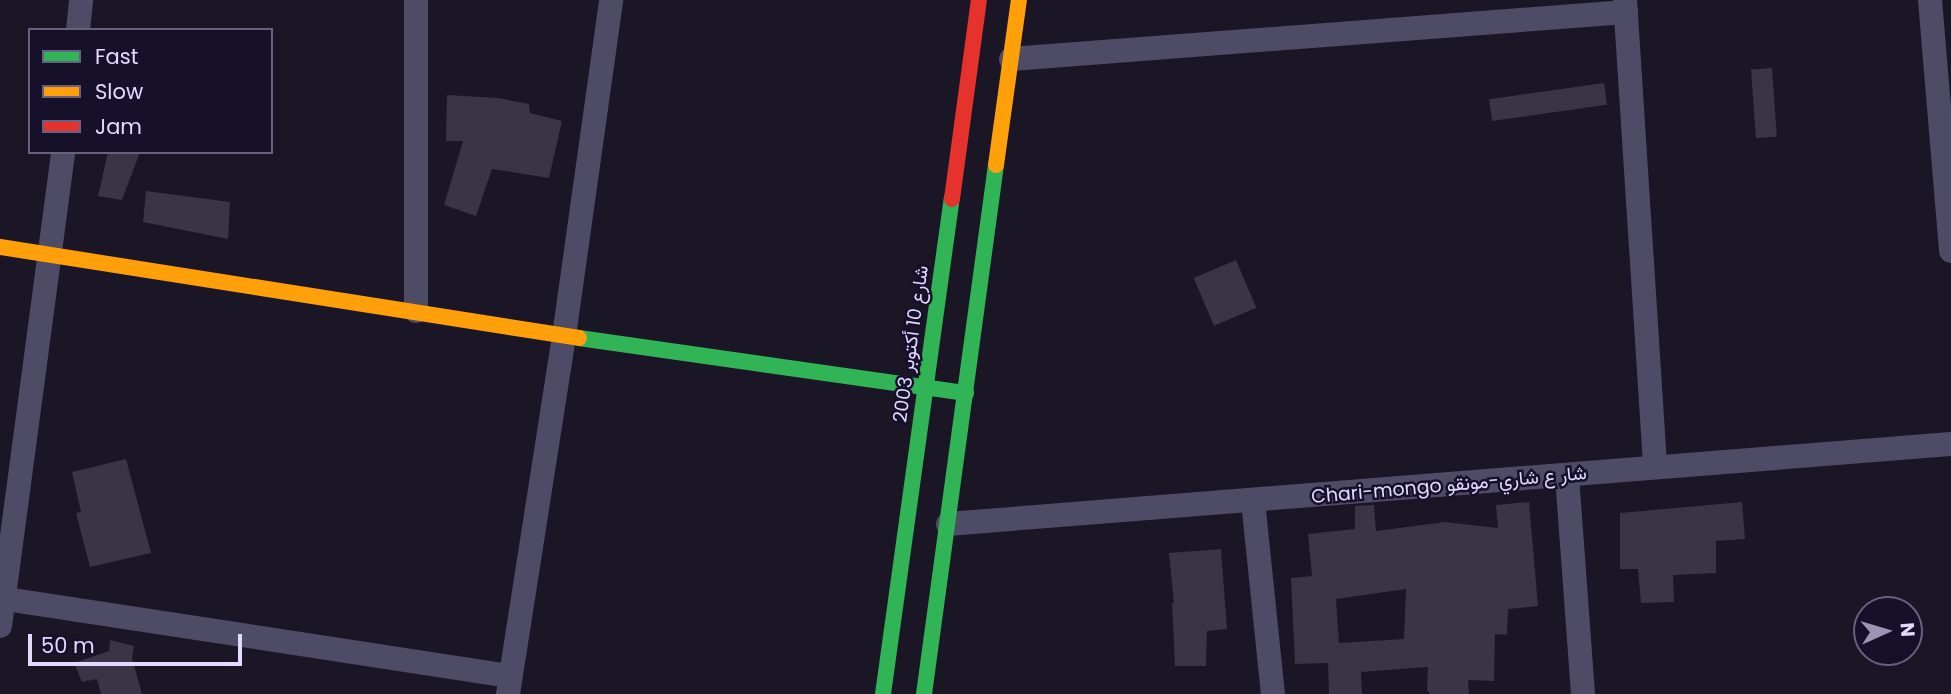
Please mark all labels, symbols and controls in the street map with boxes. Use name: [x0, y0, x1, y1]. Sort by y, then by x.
legend: [28, 28, 273, 154]
text: Fast: [95, 42, 138, 71]
text: Slow: [95, 77, 143, 106]
text: Jam: [95, 112, 142, 141]
street label: شارع 10 أكتوبر 2003: [889, 264, 933, 424]
street label: Chari-mongo شار ع شاري-مونقو: [1310, 462, 1588, 508]
north arrow: [1853, 596, 1923, 666]
scale bar: [32, 620, 245, 664]
text: N: [1893, 622, 1921, 638]
text: 50 m: [41, 631, 95, 660]

